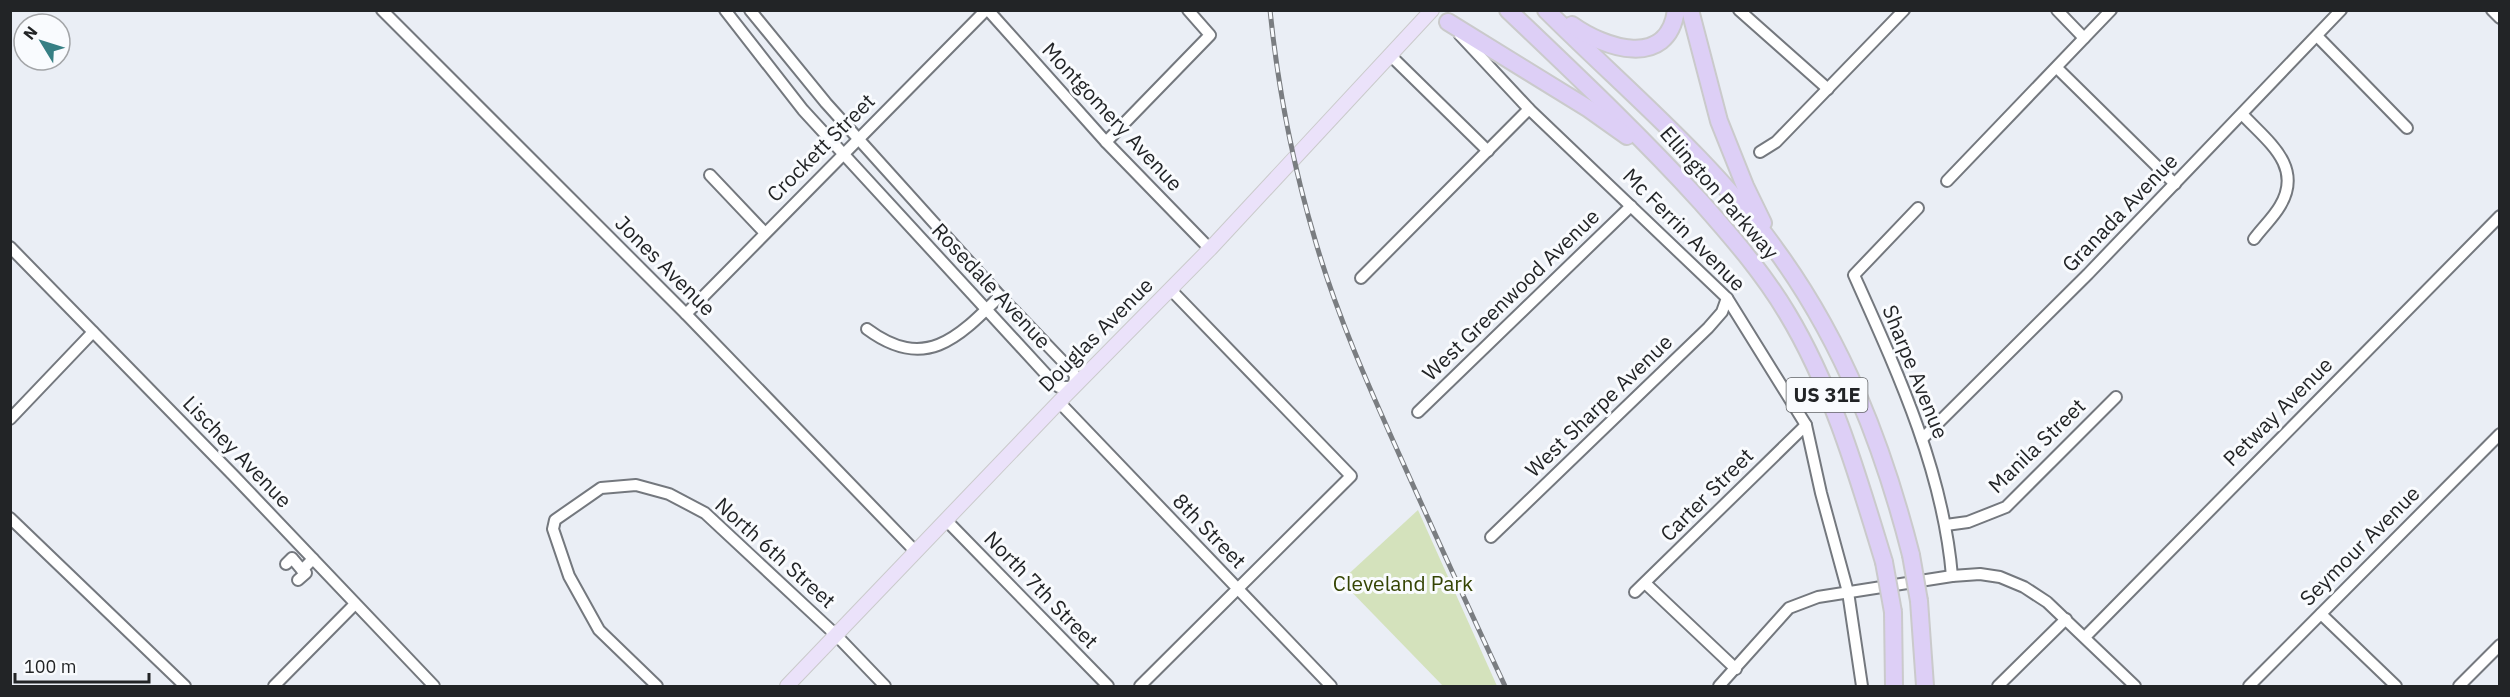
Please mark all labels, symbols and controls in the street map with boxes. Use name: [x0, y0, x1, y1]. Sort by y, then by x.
north arrow: [12, 12, 72, 72]
text: N: [19, 22, 42, 43]
street label: Montgomery Avenue: [1036, 36, 1189, 197]
street label: Crockett Street: [760, 87, 881, 208]
street label: Ellington Parkway: [1654, 120, 1786, 265]
street label: Granada Avenue: [2055, 147, 2183, 278]
street label: Mc Ferrin Avenue: [1617, 162, 1752, 297]
street label: West Greenwood Avenue: [1416, 202, 1605, 386]
street label: Jones Avenue: [609, 209, 722, 322]
street label: Rosedale Avenue: [926, 216, 1057, 354]
street label: Douglas Avenue: [1032, 271, 1159, 398]
street label: Sharpe Avenue: [1876, 301, 1955, 443]
street label: West Sharpe Avenue: [1519, 328, 1678, 483]
street label: Petway Avenue: [2217, 351, 2338, 472]
road number: US 31E: [1786, 378, 1868, 412]
street label: Lischey Avenue: [177, 389, 298, 513]
street label: Manila Street: [1982, 392, 2091, 499]
street label: Carter Street: [1654, 442, 1759, 547]
street label: Seymour Avenue: [2293, 479, 2425, 611]
street label: 8th Street: [1167, 487, 1253, 574]
street label: North 6th Street: [709, 491, 842, 614]
street label: North 7th Street: [978, 525, 1105, 654]
park label: Cleveland Park: [1333, 569, 1473, 597]
scale bar: [15, 646, 148, 684]
text: 100 m: [24, 655, 76, 678]

